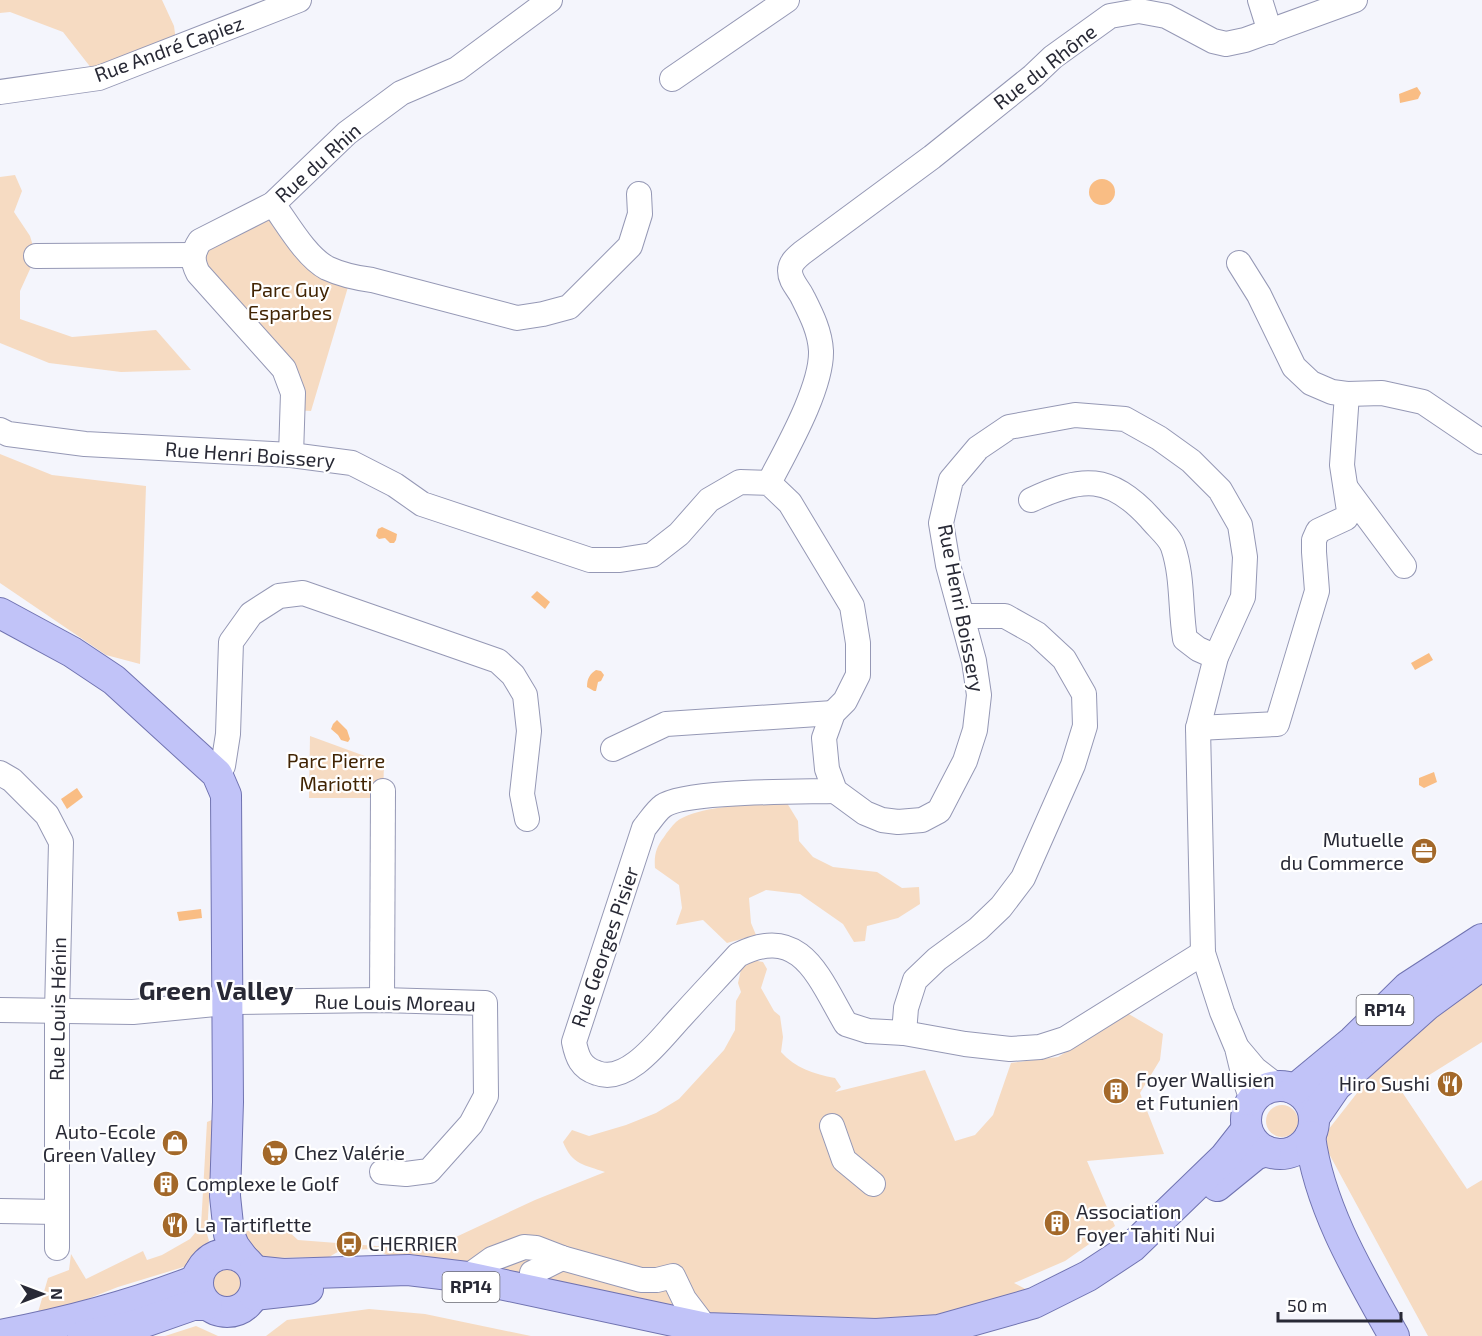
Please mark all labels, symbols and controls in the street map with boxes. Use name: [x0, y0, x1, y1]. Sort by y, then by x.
street label: Rue André Capiez: [91, 10, 246, 86]
street label: Rue du Rhône: [988, 19, 1101, 114]
street label: Rue du Rhin: [270, 118, 365, 207]
park label: Parc Guy Esparbes: [248, 277, 332, 324]
street label: Rue Henri Boissery: [164, 436, 336, 472]
street label: Rue Henri Boissery: [934, 522, 990, 694]
park label: Parc Pierre Mariotti: [287, 748, 385, 795]
place label: Mutuelle du Commerce: [1280, 827, 1404, 874]
office icon: Mutuelle du Commerce: [1409, 836, 1439, 866]
street label: Rue Georges Pisier: [565, 863, 643, 1030]
street label: Rue Louis Hénin: [44, 937, 70, 1081]
district label: Green Valley: [139, 974, 294, 1006]
street label: Rue Louis Moreau: [314, 989, 476, 1015]
road number: RP14: [1356, 995, 1414, 1025]
place label: Foyer Wallisien et Futunien: [1136, 1067, 1275, 1114]
restaurant icon: Hiro Sushi: [1435, 1069, 1465, 1099]
place label: Hiro Sushi: [1339, 1071, 1430, 1095]
building icon: Foyer Wallisien et Futunien: [1101, 1076, 1131, 1106]
place label: Auto-Ecole Green Valley: [43, 1119, 156, 1166]
shop icon: Auto-Ecole Green Valley: [160, 1128, 190, 1158]
supermarket icon: Chez Valérie: [260, 1138, 290, 1168]
place label: Chez Valérie: [294, 1140, 405, 1164]
building icon: Complexe le Golf: [151, 1169, 181, 1199]
place label: Complexe le Golf: [186, 1171, 339, 1195]
place label: Association Foyer Tahiti Nui: [1076, 1199, 1215, 1246]
building icon: Association Foyer Tahiti Nui: [1042, 1208, 1072, 1238]
restaurant icon: La Tartiflette: [160, 1210, 190, 1240]
place label: La Tartiflette: [195, 1212, 312, 1236]
bus stop icon: CHERRIER: [334, 1229, 364, 1259]
place label: CHERRIER: [368, 1231, 457, 1255]
north arrow: [12, 1264, 72, 1324]
road number: RP14: [442, 1272, 500, 1302]
scale bar: [1278, 1285, 1401, 1323]
text: N: [48, 1288, 67, 1300]
text: 50 m: [1287, 1294, 1327, 1316]

